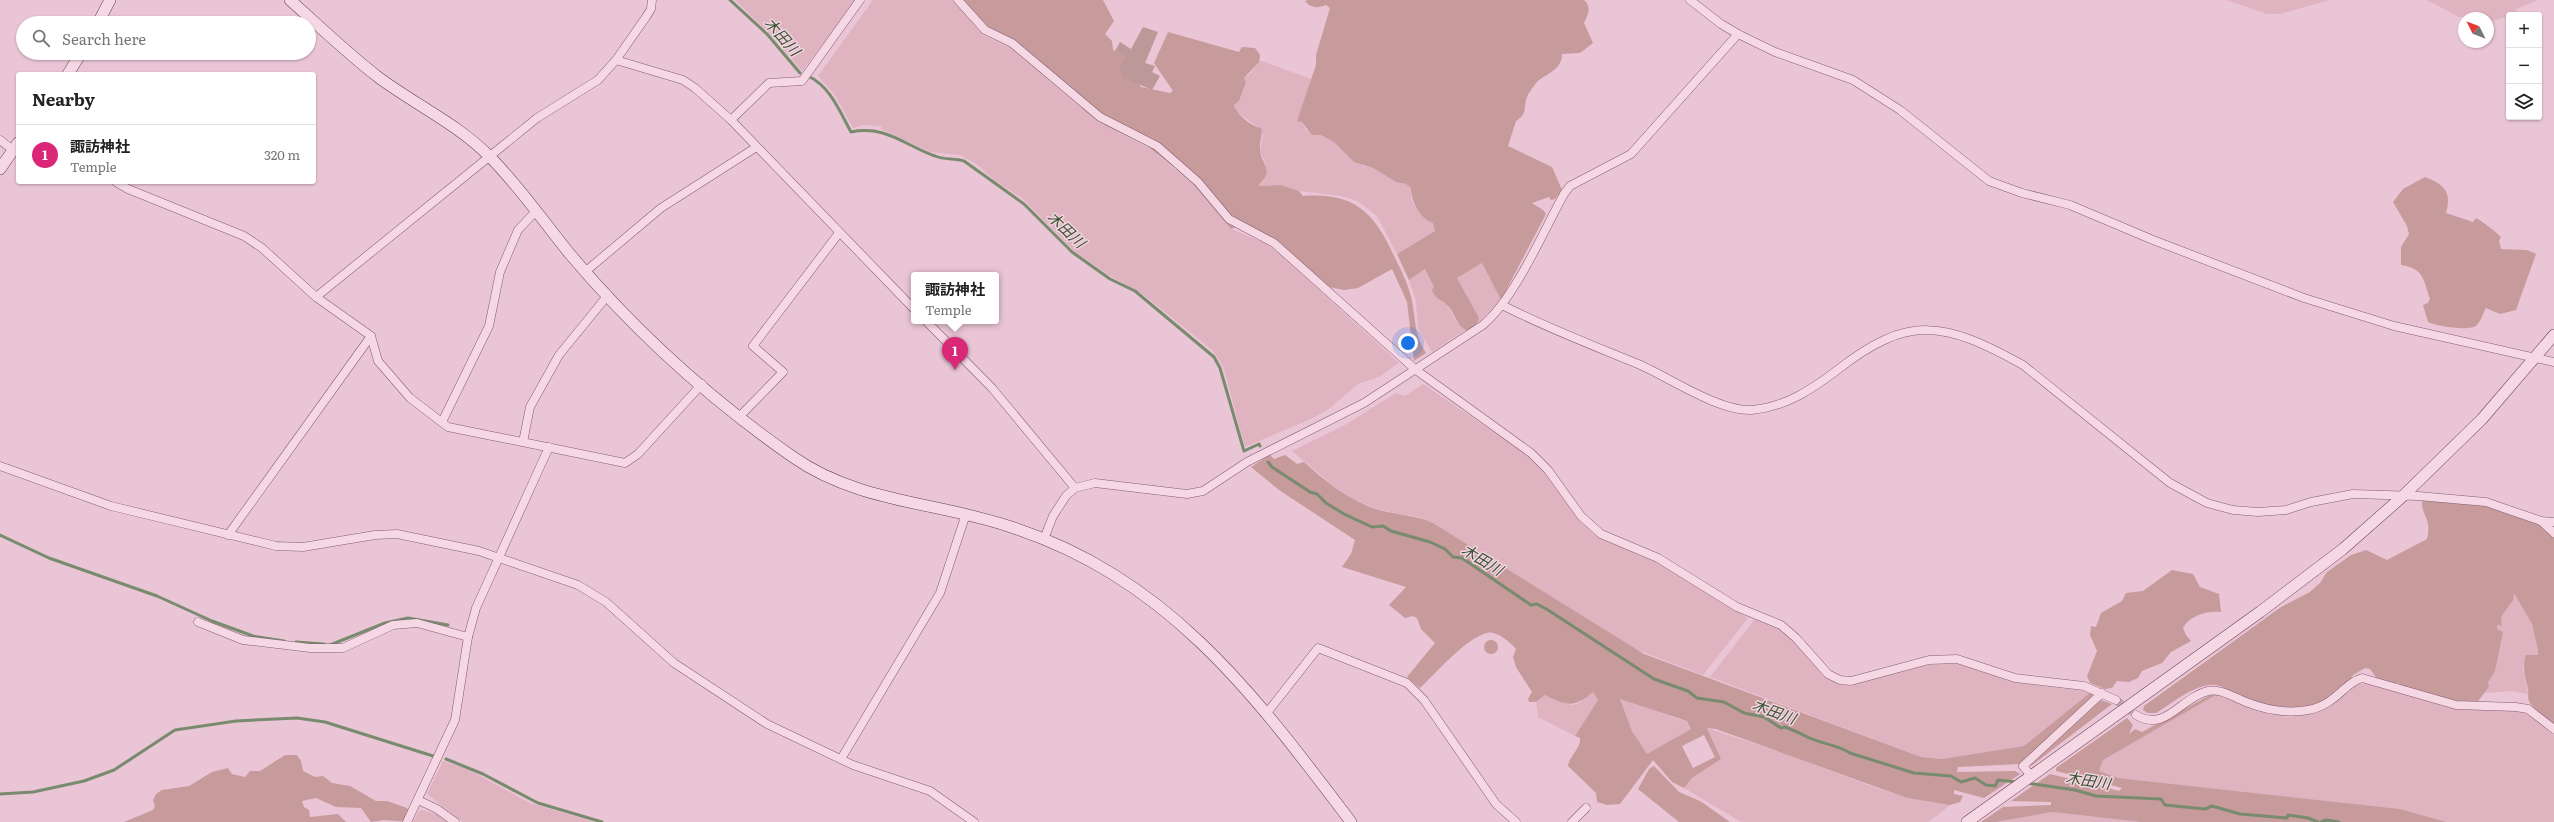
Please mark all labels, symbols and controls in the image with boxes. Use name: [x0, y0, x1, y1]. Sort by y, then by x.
water label: 木田川: [760, 12, 808, 62]
north arrow: [2458, 12, 2494, 48]
map controls: [2506, 12, 2542, 120]
button: +: [2506, 12, 2542, 48]
search box: [16, 16, 316, 60]
icon: search: [30, 27, 52, 49]
text: Search here: [62, 27, 146, 50]
button: −: [2506, 48, 2542, 84]
button: layers: [2506, 84, 2542, 120]
text: Nearby: [32, 86, 95, 111]
text: 諏訪神社: [70, 134, 130, 157]
text: 1: [42, 145, 48, 164]
text: 320 m: [264, 145, 300, 164]
text: Temple: [70, 157, 117, 176]
water label: 木田川: [1043, 205, 1093, 254]
popup: [911, 272, 999, 324]
text: 諏訪神社: [925, 277, 985, 300]
text: Temple: [925, 300, 972, 319]
your location: [1398, 333, 1418, 353]
pin: 1: [942, 337, 968, 370]
water label: 木田川: [1458, 537, 1510, 581]
water label: 木田川: [1749, 692, 1801, 730]
water label: 木田川: [2064, 765, 2114, 795]

